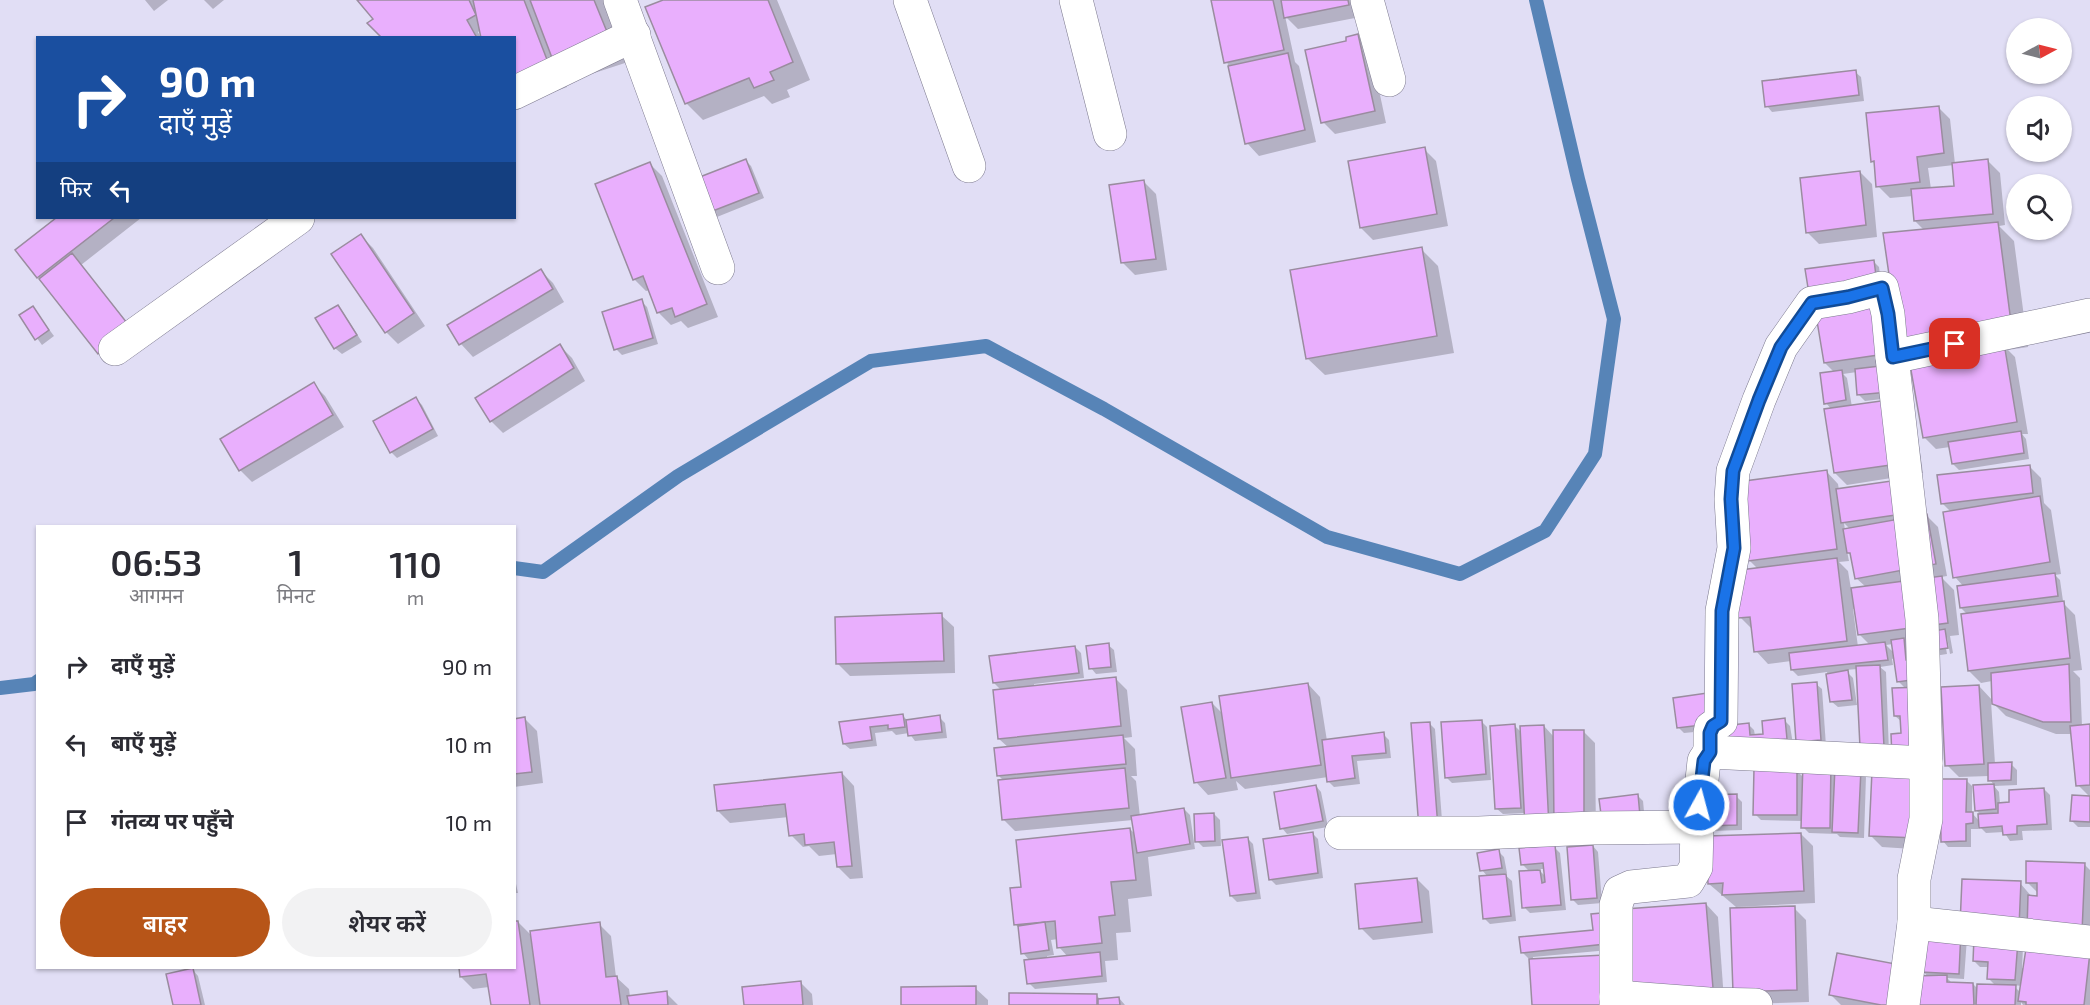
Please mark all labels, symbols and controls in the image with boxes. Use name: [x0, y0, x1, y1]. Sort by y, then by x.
north arrow: [2006, 18, 2072, 84]
map controls: [2006, 18, 2072, 240]
text: 90 m: [159, 55, 256, 105]
icon: right: [60, 60, 138, 138]
button: sound: [2006, 96, 2072, 162]
text: दाएँ मुड़ें: [159, 106, 232, 138]
icon: left: [104, 174, 137, 207]
button: search: [2006, 174, 2072, 240]
text: फिर: [60, 175, 92, 201]
pin: [1929, 318, 1980, 369]
icon: arrive: [1938, 327, 1971, 360]
text: 06:53: [110, 540, 202, 583]
text: 1: [288, 540, 303, 583]
text: 110: [389, 542, 442, 585]
text: आगमन: [129, 583, 184, 607]
text: मिनट: [277, 583, 315, 607]
text: m: [407, 585, 424, 609]
icon: right: [60, 650, 93, 683]
text: दाएँ मुड़ें: [111, 651, 175, 677]
text: 90 m: [442, 653, 492, 679]
icon: left: [60, 728, 93, 761]
text: बाएँ मुड़ें: [111, 729, 176, 755]
text: 10 m: [446, 731, 492, 757]
position arrow: [1667, 773, 1731, 837]
icon: arrive: [60, 806, 93, 839]
text: गंतव्य पर पहुँचे: [111, 807, 234, 833]
text: 10 m: [446, 809, 492, 835]
button: बाहर: [60, 888, 270, 957]
button: शेयर करें: [282, 888, 492, 957]

